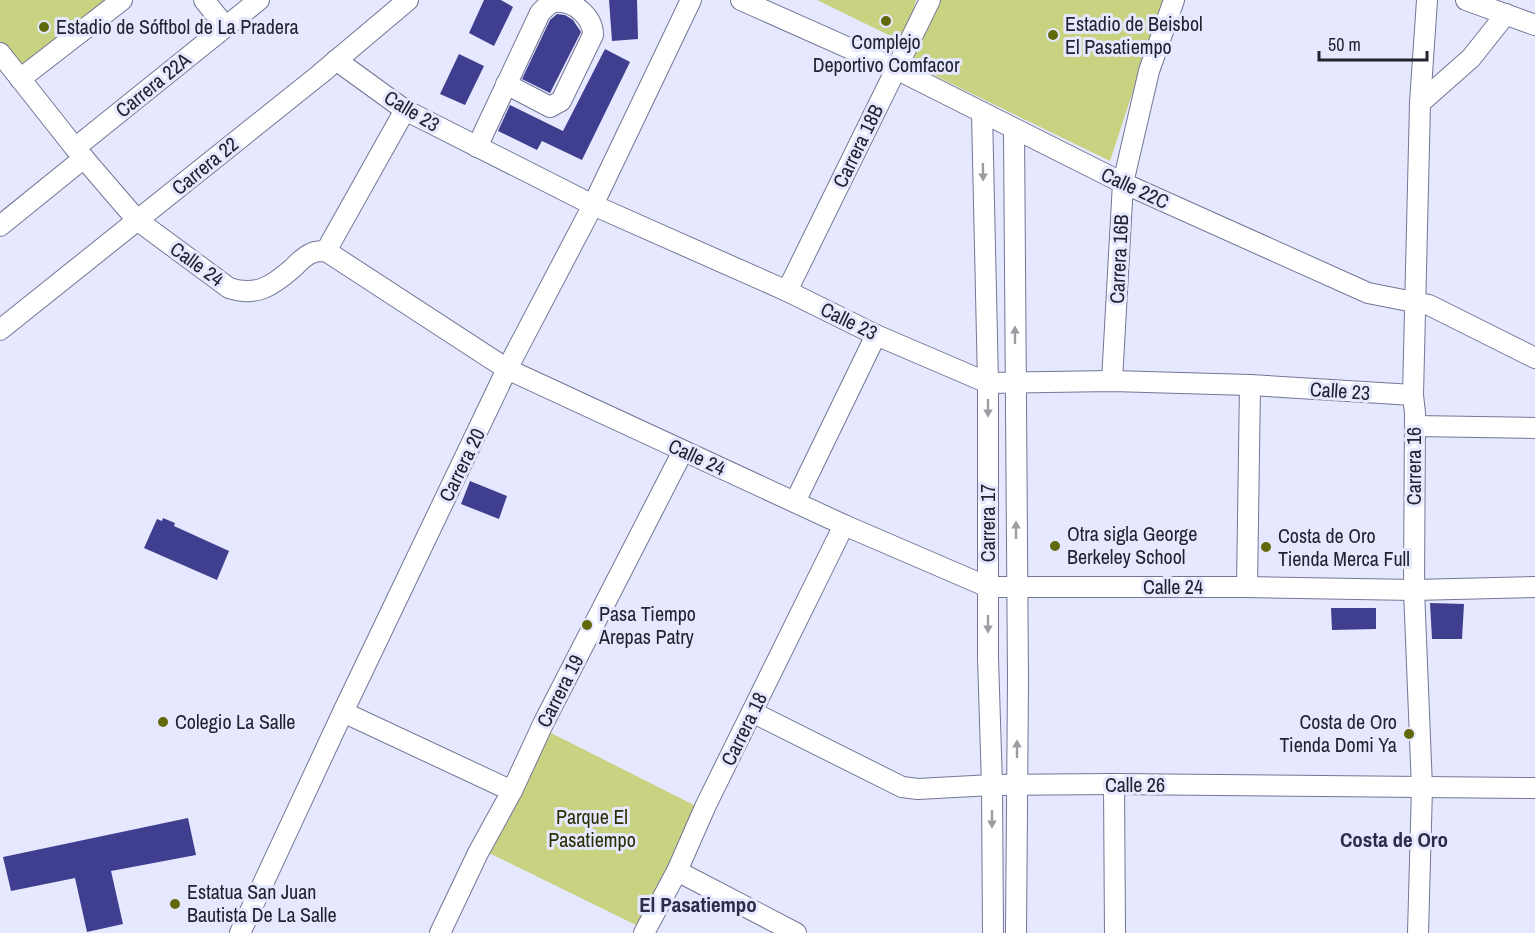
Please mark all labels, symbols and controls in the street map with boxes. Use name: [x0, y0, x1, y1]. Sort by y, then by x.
place label: Estadio de Beisbol El Pasatiempo: [1065, 10, 1203, 60]
place label: Estadio de Sóftbol de La Pradera: [56, 13, 299, 40]
marker: Complejo Deportivo Comfacor: [879, 14, 893, 28]
marker: Estadio de Sóftbol de La Pradera: [37, 20, 51, 34]
scale bar: [1319, 24, 1427, 62]
place label: Complejo Deportivo Comfacor: [813, 28, 960, 78]
marker: Estadio de Beisbol El Pasatiempo: [1046, 28, 1060, 42]
text: 50 m: [1328, 32, 1361, 57]
street label: Carrera 22A: [109, 46, 196, 123]
street label: Calle 23: [380, 84, 445, 138]
street label: Carrera 18B: [826, 100, 889, 192]
street label: Carrera 22: [166, 130, 244, 201]
street label: Calle 22C: [1097, 160, 1174, 215]
one-way arrow: [978, 162, 988, 181]
street label: Carrera 16B: [1103, 214, 1134, 304]
street label: Calle 24: [165, 235, 230, 292]
street label: Calle 23: [816, 295, 882, 346]
one-way arrow: [1010, 325, 1020, 344]
street label: Calle 23: [1309, 375, 1371, 406]
one-way arrow: [983, 399, 993, 418]
street label: Carrera 20: [432, 424, 491, 506]
street label: Carrera 16: [1400, 427, 1427, 505]
street label: Calle 24: [664, 432, 730, 481]
street label: Carrera 17: [974, 484, 1001, 562]
one-way arrow: [1011, 520, 1021, 539]
place label: Otra sigla George Berkeley School: [1067, 520, 1197, 570]
place label: Costa de Oro Tienda Merca Full: [1278, 522, 1410, 572]
marker: Otra sigla George Berkeley School: [1048, 539, 1062, 553]
marker: Costa de Oro Tienda Merca Full: [1259, 540, 1273, 554]
street label: Calle 24: [1143, 573, 1203, 600]
place label: Pasa Tiempo Arepas Patry: [598, 600, 696, 650]
one-way arrow: [983, 615, 993, 634]
marker: Pasa Tiempo Arepas Patry: [580, 618, 594, 632]
street label: Carrera 19: [530, 650, 589, 732]
street label: Carrera 18: [714, 688, 773, 770]
place label: Colegio La Salle: [175, 708, 295, 735]
place label: Costa de Oro Tienda Domi Ya: [1279, 708, 1397, 758]
marker: Colegio La Salle: [156, 715, 170, 729]
marker: Costa de Oro Tienda Domi Ya: [1402, 727, 1416, 741]
one-way arrow: [1012, 739, 1022, 758]
street label: Calle 26: [1105, 771, 1165, 798]
park label: Parque El Pasatiempo: [548, 803, 636, 853]
one-way arrow: [987, 810, 997, 829]
district label: Costa de Oro: [1340, 825, 1448, 854]
place label: Estatua San Juan Bautista De La Salle: [187, 878, 337, 928]
district label: El Pasatiempo: [639, 890, 757, 919]
marker: Estatua San Juan Bautista De La Salle: [168, 897, 182, 911]

